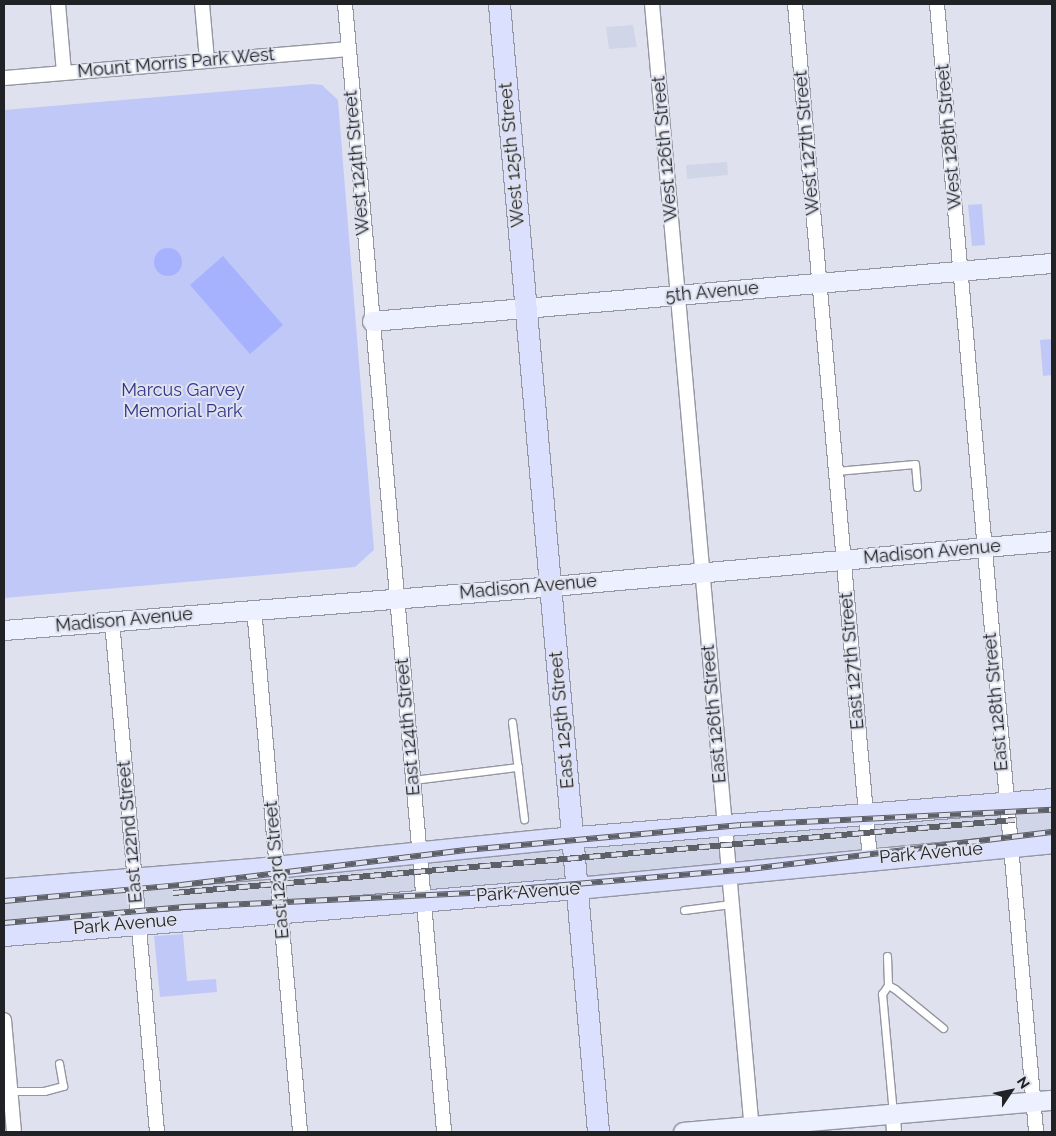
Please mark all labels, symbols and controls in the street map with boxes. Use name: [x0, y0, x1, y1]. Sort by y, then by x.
street label: Mount Morris Park West: [76, 44, 276, 82]
street label: West 128th Street: [932, 63, 966, 211]
street label: West 127th Street: [790, 70, 824, 216]
street label: West 126th Street: [648, 75, 682, 223]
street label: West 125th Street: [495, 82, 529, 228]
street label: West 124th Street: [340, 90, 374, 236]
street label: 5th Avenue: [664, 277, 760, 307]
park label: Marcus Garvey Memorial Park: [121, 380, 245, 422]
street label: Madison Avenue: [862, 535, 1002, 569]
street label: Madison Avenue: [458, 570, 598, 604]
street label: East 127th Street: [835, 591, 869, 731]
street label: Madison Avenue: [54, 603, 194, 637]
street label: East 128th Street: [979, 632, 1013, 772]
street label: East 126th Street: [697, 644, 731, 784]
street label: East 125th Street: [545, 650, 579, 790]
street label: East 124th Street: [391, 657, 425, 797]
street label: East 122nd Street: [113, 760, 147, 904]
street label: East 123rd Street: [260, 800, 294, 940]
street label: Park Avenue: [878, 838, 984, 868]
street label: Park Avenue: [475, 878, 581, 906]
street label: Park Avenue: [72, 909, 178, 939]
north arrow: [986, 1066, 1036, 1116]
text: N: [1014, 1074, 1033, 1092]

